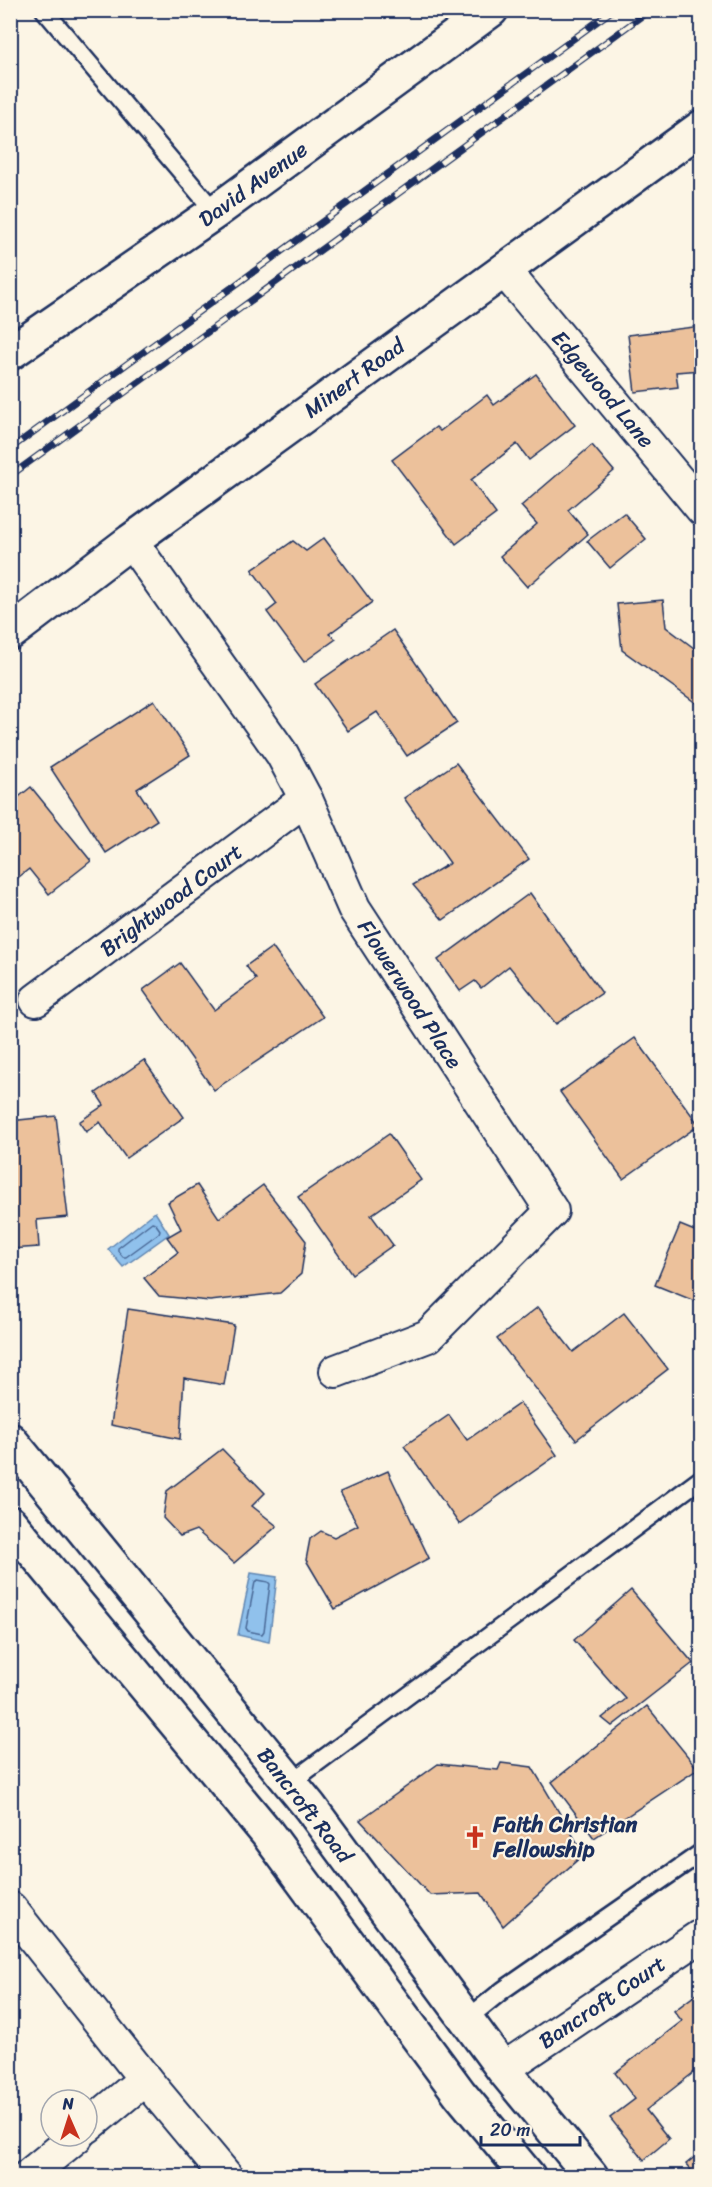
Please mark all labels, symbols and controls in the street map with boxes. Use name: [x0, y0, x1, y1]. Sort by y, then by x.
street label: David Avenue: [190, 131, 316, 237]
street label: Edgewood Lane: [541, 321, 665, 457]
street label: Minert Road: [295, 327, 414, 428]
street label: Brightwood Court: [91, 833, 251, 967]
street label: Flowerwood Place: [347, 911, 473, 1077]
street label: Bancroft Road: [247, 1738, 364, 1873]
place label: Faith Christian Fellowship: [492, 1805, 637, 1869]
church icon: Faith Christian Fellowship: [462, 1824, 488, 1850]
street label: Bancroft Court: [530, 1944, 674, 2059]
north arrow: [39, 2088, 99, 2148]
text: N: [61, 2089, 75, 2118]
scale bar: [481, 2109, 580, 2147]
text: 20 m: [490, 2114, 530, 2146]

